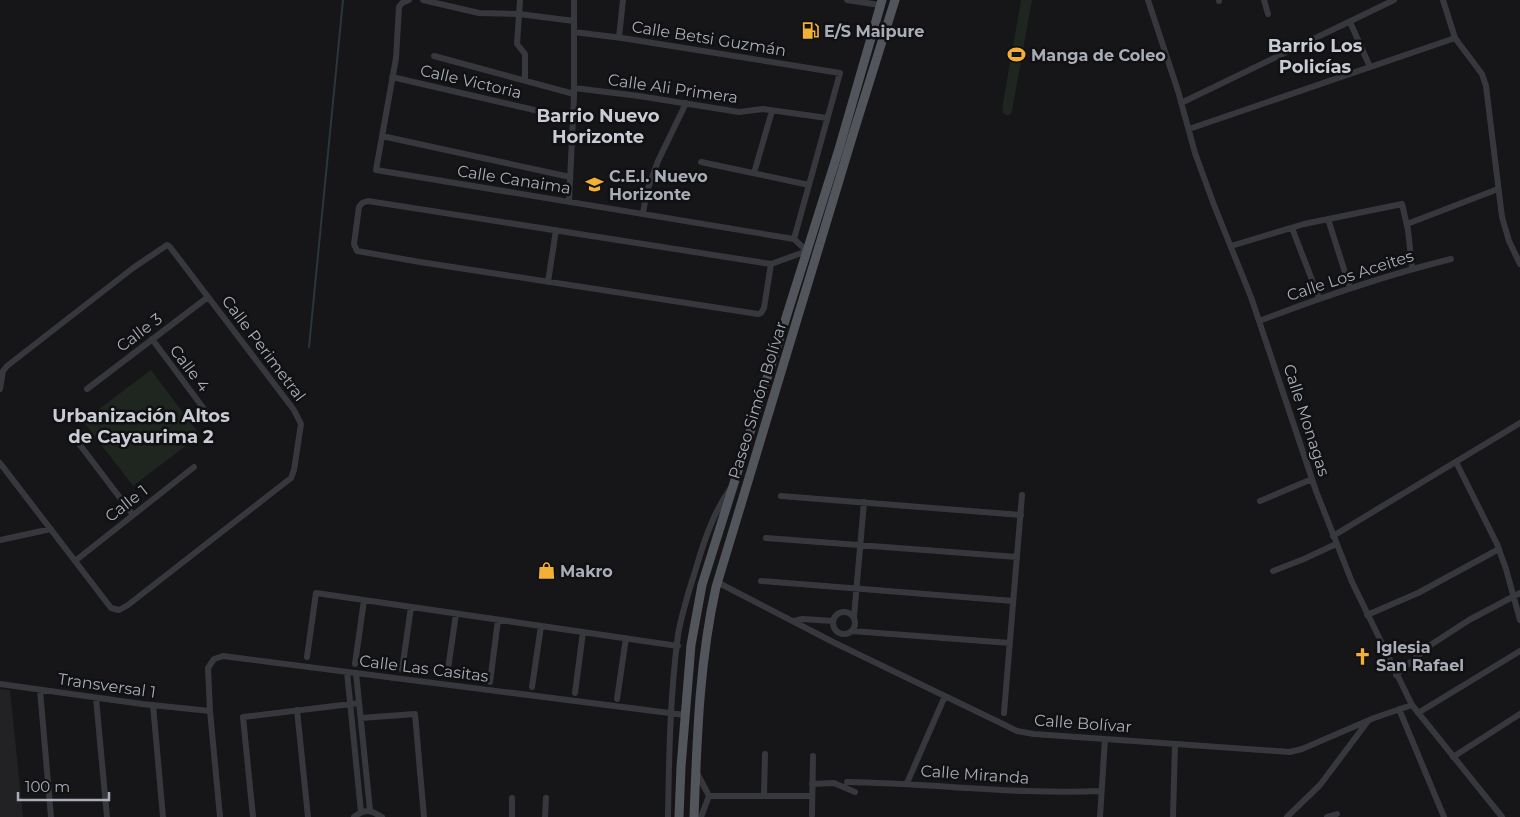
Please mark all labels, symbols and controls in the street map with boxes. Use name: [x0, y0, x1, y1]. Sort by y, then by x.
street label: Calle Betsi Guzmán: [630, 17, 788, 60]
fuel station icon: E/S Maipure: [800, 21, 820, 41]
place label: E/S Maipure: [824, 22, 924, 41]
district label: Barrio Los Policías: [1268, 35, 1363, 78]
sports icon: Manga de Coleo: [1007, 45, 1027, 65]
place label: Manga de Coleo: [1031, 46, 1166, 65]
street label: Calle Victoria: [418, 61, 524, 102]
street label: Calle Ali Primera: [607, 70, 739, 107]
district label: Barrio Nuevo Horizonte: [537, 105, 660, 148]
street label: Calle Canaima: [456, 161, 572, 198]
place label: C.E.I. Nuevo Horizonte: [609, 167, 708, 204]
school or university icon: C.E.I. Nuevo Horizonte: [585, 175, 605, 195]
street label: Calle Los Aceites: [1284, 246, 1416, 305]
street label: Calle Perimetral: [218, 292, 309, 405]
street label: Calle 3: [113, 309, 166, 356]
street label: Paseo Simón Bolívar: [724, 319, 790, 481]
street label: Calle 4: [166, 341, 214, 396]
street label: Calle Monagas: [1279, 362, 1334, 479]
district label: Urbanización Altos de Cayaurima 2: [52, 405, 230, 448]
street label: Calle 1: [101, 481, 151, 526]
shop icon: Makro: [536, 561, 556, 581]
place label: Makro: [560, 562, 613, 581]
place label: Iglesia San Rafael: [1376, 638, 1464, 675]
church icon: Iglesia San Rafael: [1352, 646, 1372, 666]
street label: Calle Las Casitas: [358, 651, 490, 686]
street label: Transversal 1: [57, 669, 157, 702]
street label: Calle Bolívar: [1033, 711, 1133, 736]
street label: Calle Miranda: [920, 761, 1030, 788]
scale bar: [18, 770, 109, 802]
text: 100 m: [25, 777, 70, 796]

